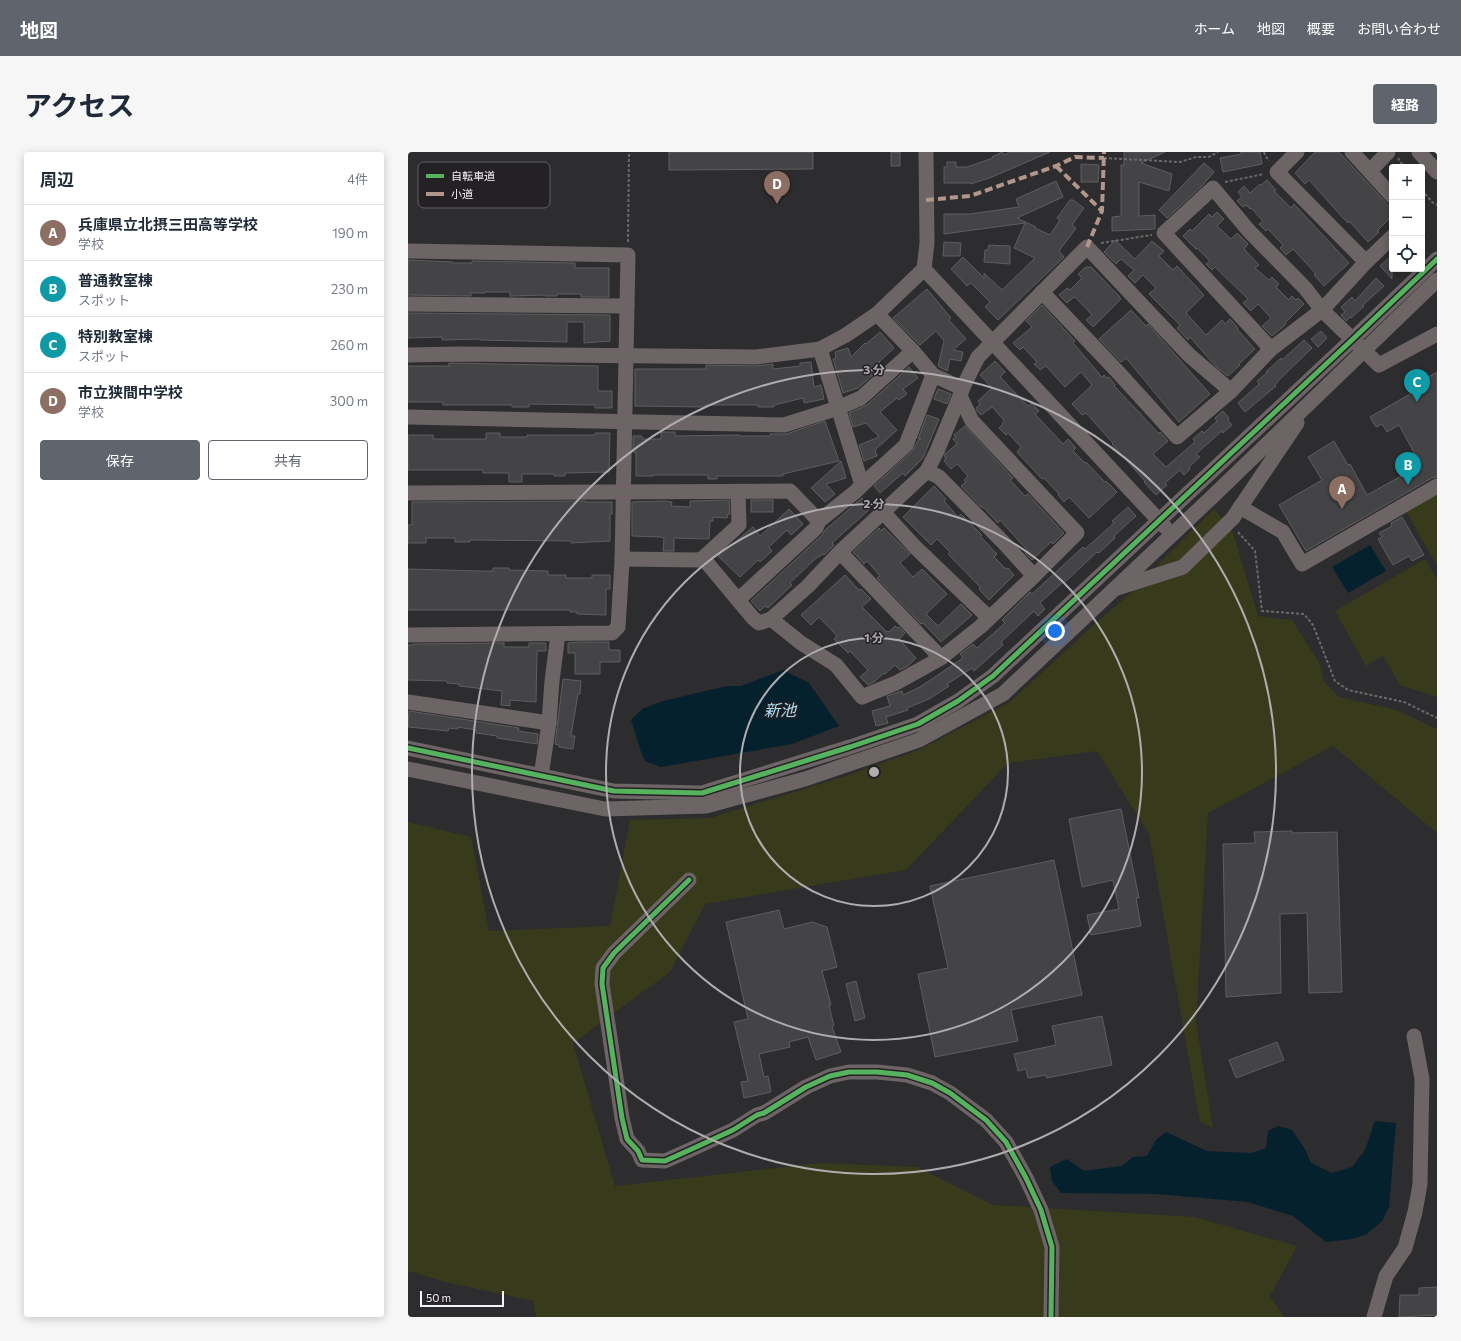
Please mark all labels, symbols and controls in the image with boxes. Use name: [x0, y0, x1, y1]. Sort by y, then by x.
text: 地図: [20, 18, 58, 41]
text: ホーム: [1193, 20, 1235, 37]
text: 地図: [1257, 20, 1285, 37]
text: 概要: [1307, 20, 1335, 37]
text: お問い合わせ: [1357, 20, 1441, 37]
button: 経路: [1373, 84, 1437, 124]
text: アクセス: [24, 88, 135, 122]
legend: [418, 162, 550, 208]
map controls: [1389, 164, 1425, 272]
button: +: [1389, 164, 1425, 200]
text: 周辺: [40, 169, 74, 190]
text: 自転車道: [451, 169, 495, 182]
text: 4件: [347, 171, 368, 187]
pin: D: [764, 171, 790, 204]
text: 小道: [451, 187, 473, 200]
button: −: [1389, 200, 1425, 236]
text: 兵庫県立北摂三田高等学校: [78, 215, 258, 233]
text: A: [48, 225, 58, 241]
text: 190 m: [332, 225, 368, 241]
text: 学校: [78, 236, 104, 252]
button: locate: [1389, 236, 1425, 272]
text: 普通教室棟: [78, 271, 153, 289]
text: B: [49, 281, 57, 297]
text: 230 m: [331, 281, 368, 297]
text: スポット: [78, 292, 130, 308]
text: 特別教室棟: [78, 327, 153, 345]
text: C: [49, 337, 57, 353]
text: 260 m: [331, 337, 368, 353]
text: スポット: [78, 348, 130, 364]
text: 3 分: [863, 362, 885, 376]
pin: C: [1404, 369, 1430, 402]
text: 市立狭間中学校: [78, 383, 183, 401]
text: D: [48, 393, 58, 409]
text: 300 m: [330, 393, 368, 409]
text: 学校: [78, 404, 104, 420]
button: 保存: [40, 440, 200, 480]
button: 共有: [208, 440, 368, 480]
pin: B: [1395, 452, 1421, 485]
pin: A: [1329, 476, 1355, 509]
text: 2 分: [863, 496, 885, 510]
your location: [1045, 621, 1065, 641]
text: 1 分: [864, 630, 884, 644]
water label: 新池: [764, 700, 798, 719]
centre of rings: [867, 765, 881, 779]
scale bar: [420, 1289, 504, 1308]
text: 50 m: [426, 1291, 451, 1304]

